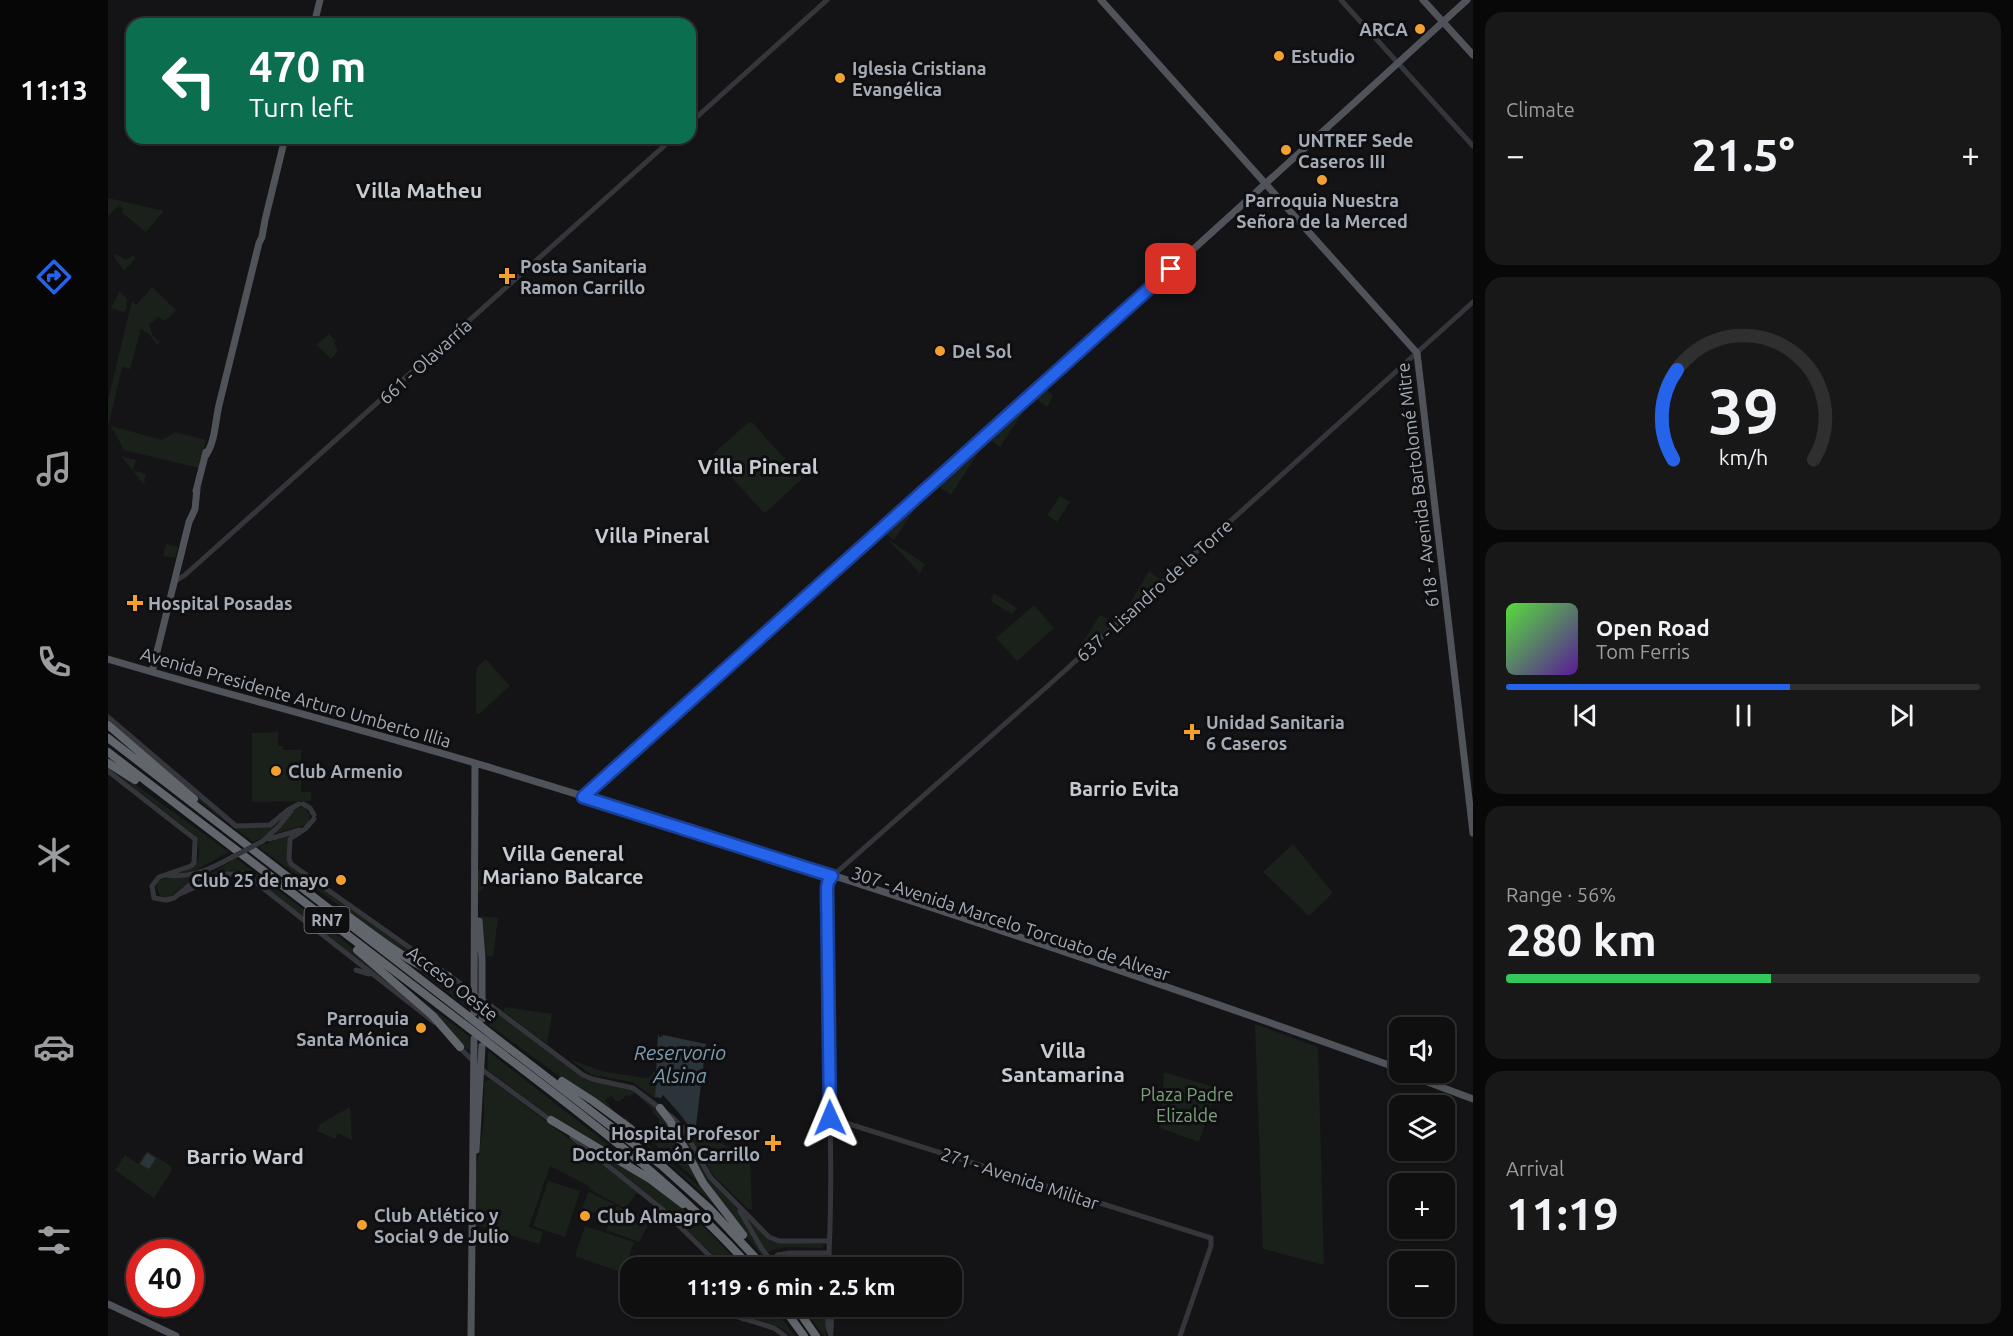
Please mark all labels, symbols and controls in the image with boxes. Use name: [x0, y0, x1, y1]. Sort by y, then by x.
place label: ARCA: [1359, 19, 1408, 39]
marker: ARCA: [1413, 22, 1427, 36]
icon: left: [150, 42, 228, 120]
text: 470 m: [249, 43, 366, 90]
place label: Estudio: [1291, 46, 1355, 66]
marker: Estudio: [1272, 49, 1286, 63]
place label: Iglesia Cristiana Evangélica: [852, 58, 987, 99]
marker: Iglesia Cristiana Evangélica: [833, 71, 847, 85]
text: 11:13: [20, 75, 88, 105]
text: Turn left: [249, 92, 353, 122]
text: Climate: [1506, 98, 1575, 121]
text: 21.5°: [1691, 129, 1795, 180]
place label: UNTREF Sede Caseros III: [1298, 130, 1414, 171]
text: −: [1506, 136, 1525, 173]
text: +: [1961, 136, 1980, 173]
marker: UNTREF Sede Caseros III: [1279, 143, 1293, 157]
marker: Parroquia Nuestra Señora de la Merced: [1315, 173, 1329, 187]
district label: Villa Matheu: [356, 178, 482, 202]
place label: Parroquia Nuestra Señora de la Merced: [1236, 190, 1408, 231]
pin: [1145, 243, 1196, 294]
icon: arrive: [1154, 252, 1187, 285]
icon: directions: [33, 256, 75, 298]
place label: Posta Sanitaria Ramon Carrillo: [520, 256, 647, 297]
marker: Posta Sanitaria Ramon Carrillo: [498, 267, 516, 285]
street label: 661 - Olavarría: [375, 314, 475, 408]
place label: Del Sol: [952, 341, 1012, 361]
marker: Del Sol: [933, 344, 947, 358]
street label: 618 - Avenida Bartolomé Mitre: [1392, 362, 1442, 608]
text: 39: [1708, 376, 1778, 446]
text: km/h: [1718, 446, 1768, 470]
icon: music: [33, 448, 75, 490]
district label: Villa Pineral: [698, 454, 818, 478]
street label: 637 - Lisandro de la Torre: [1072, 515, 1236, 665]
district label: Villa Pineral: [595, 524, 709, 547]
place label: Hospital Posadas: [148, 593, 292, 613]
marker: Hospital Posadas: [126, 594, 144, 612]
text: Open Road: [1596, 615, 1710, 640]
text: Tom Ferris: [1596, 640, 1690, 663]
icon: phone: [33, 641, 75, 683]
street label: Avenida Presidente Arturo Umberto Illia: [138, 643, 454, 751]
icon: previous: [1569, 699, 1602, 732]
icon: pause: [1727, 699, 1760, 732]
icon: next: [1885, 699, 1918, 732]
place label: Unidad Sanitaria 6 Caseros: [1206, 712, 1345, 753]
marker: Unidad Sanitaria 6 Caseros: [1183, 723, 1201, 741]
place label: Club Armenio: [288, 761, 403, 781]
marker: Club Armenio: [269, 764, 283, 778]
district label: Barrio Evita: [1069, 777, 1179, 800]
icon: climate: [33, 834, 75, 876]
district label: Villa General Mariano Balcarce: [482, 842, 644, 888]
street label: 307 - Avenida Marcelo Torcuato de Alvear: [849, 862, 1173, 984]
place label: Club 25 de mayo: [191, 870, 329, 890]
marker: Club 25 de mayo: [334, 873, 348, 887]
text: Range · 56%: [1506, 883, 1616, 906]
road number: RN7: [304, 907, 350, 933]
text: 280 km: [1506, 914, 1657, 965]
street label: Acceso Oeste: [404, 941, 502, 1025]
place label: Parroquia Santa Mónica: [296, 1008, 409, 1049]
map controls: [1389, 1017, 1455, 1317]
button: sound: [1389, 1017, 1455, 1083]
marker: Parroquia Santa Mónica: [414, 1021, 428, 1035]
icon: car: [33, 1026, 75, 1068]
district label: Villa Santamarina: [1001, 1038, 1125, 1086]
water label: Reservorio Alsina: [634, 1041, 726, 1087]
park label: Plaza Padre Elizalde: [1140, 1084, 1234, 1125]
position arrow: [798, 1086, 862, 1150]
button: layers: [1389, 1095, 1455, 1161]
place label: Hospital Profesor Doctor Ramón Carrillo: [572, 1123, 761, 1164]
marker: Hospital Profesor Doctor Ramón Carrillo: [764, 1134, 782, 1152]
street label: 271 - Avenida Militar: [939, 1143, 1102, 1213]
district label: Barrio Ward: [186, 1144, 304, 1168]
text: Arrival: [1506, 1157, 1564, 1180]
button: +: [1389, 1173, 1455, 1239]
text: 11:19: [1506, 1188, 1619, 1239]
place label: Club Atlético y Social 9 de Julio: [374, 1205, 509, 1246]
place label: Club Almagro: [597, 1206, 712, 1226]
marker: Club Almagro: [578, 1209, 592, 1223]
marker: Club Atlético y Social 9 de Julio: [355, 1218, 369, 1232]
icon: filters: [33, 1219, 75, 1261]
speed limit sign: 40: [126, 1239, 204, 1317]
button: −: [1389, 1251, 1455, 1317]
text: 11:19 · 6 min · 2.5 km: [686, 1274, 896, 1299]

